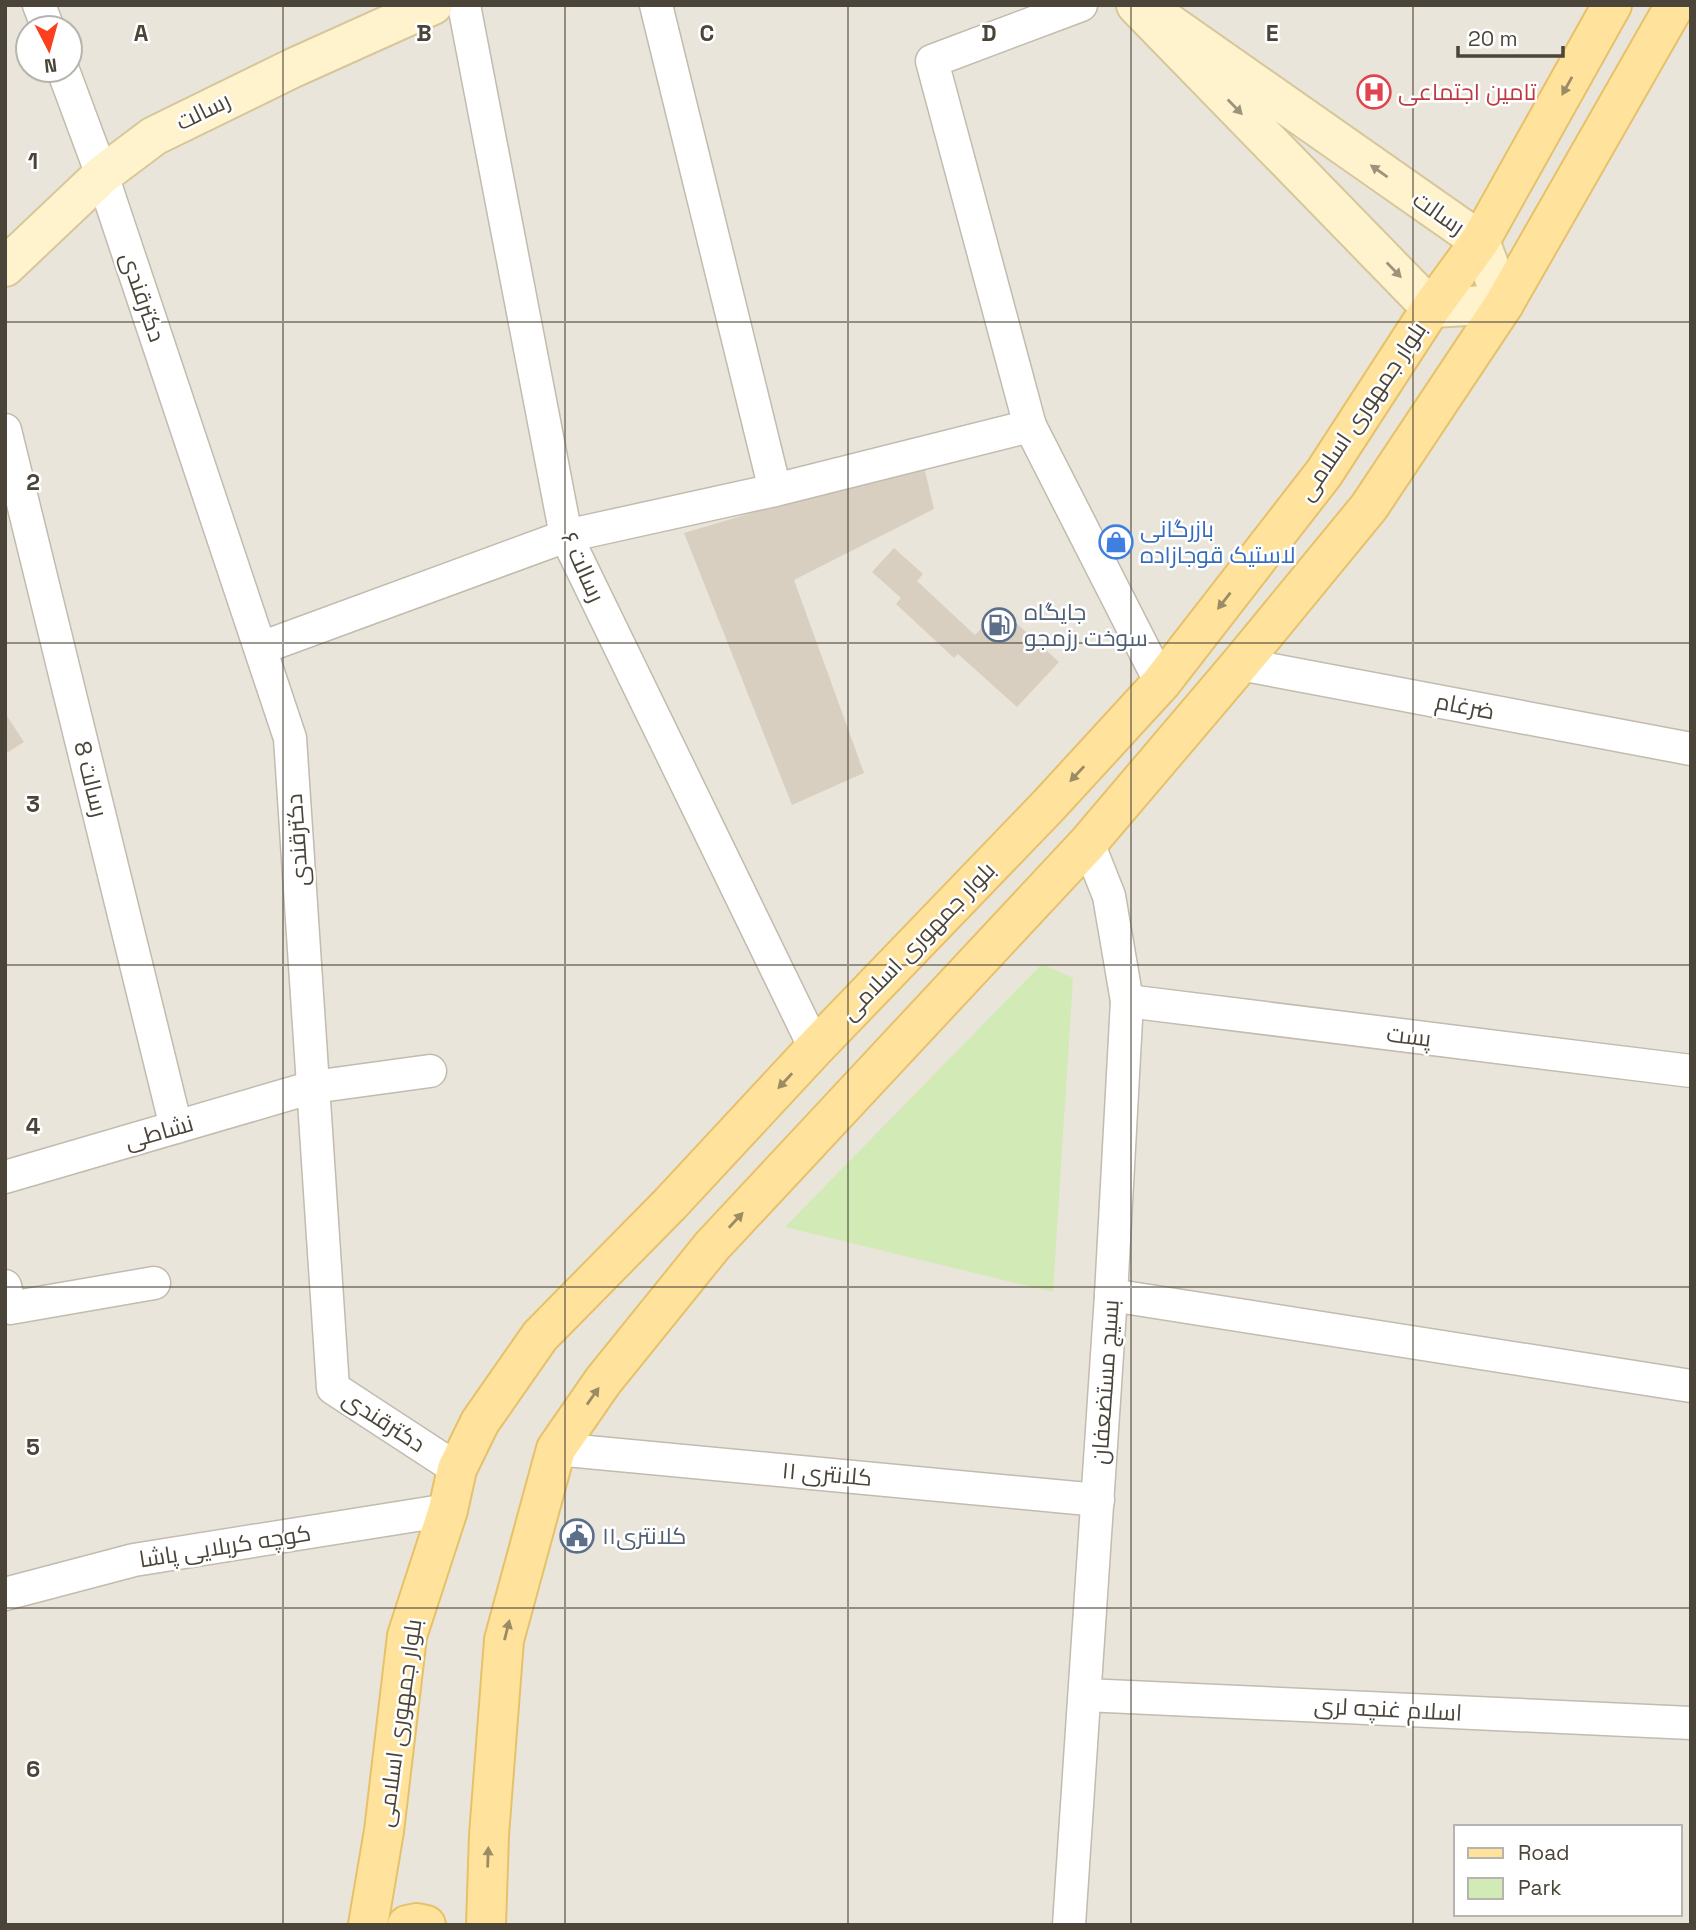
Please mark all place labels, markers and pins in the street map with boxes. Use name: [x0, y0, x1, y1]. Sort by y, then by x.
hospital icon: تامین اجتماعی: [1355, 73, 1393, 111]
place label: تامین اجتماعی: [1398, 77, 1536, 107]
place label: بازرگانی لاستیک قوجازاده: [1140, 514, 1296, 570]
shop icon: بازرگانی لاستیک قوجازاده: [1097, 523, 1135, 561]
place label: جایگاه سوخت رزمجو: [1024, 597, 1148, 653]
fuel station icon: جایگاه سوخت رزمجو: [980, 606, 1018, 644]
public building icon: کلانتری۱۱: [558, 1517, 596, 1555]
place label: کلانتری۱۱: [602, 1521, 686, 1551]

